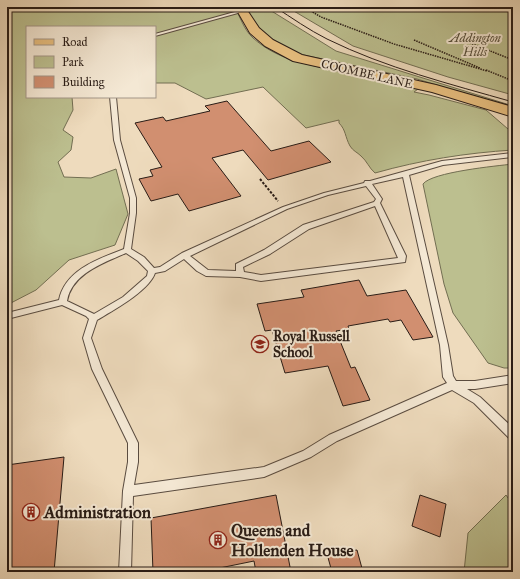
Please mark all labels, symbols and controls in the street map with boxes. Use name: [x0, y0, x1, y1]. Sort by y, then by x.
legend: [26, 26, 156, 98]
park label: Addington Hills: [447, 31, 502, 59]
text: Road: [62, 35, 88, 49]
text: Park: [62, 55, 84, 69]
street label: COOMBE LANE: [320, 57, 415, 91]
text: Building: [62, 75, 105, 90]
place label: Royal Russell School: [273, 328, 351, 361]
school or university icon: Royal Russell School: [250, 334, 270, 354]
building icon: Administration: [21, 502, 41, 522]
place label: Administration: [43, 502, 152, 523]
place label: Queens and Hollenden House: [231, 520, 354, 561]
building icon: Queens and Hollenden House: [208, 530, 228, 550]

